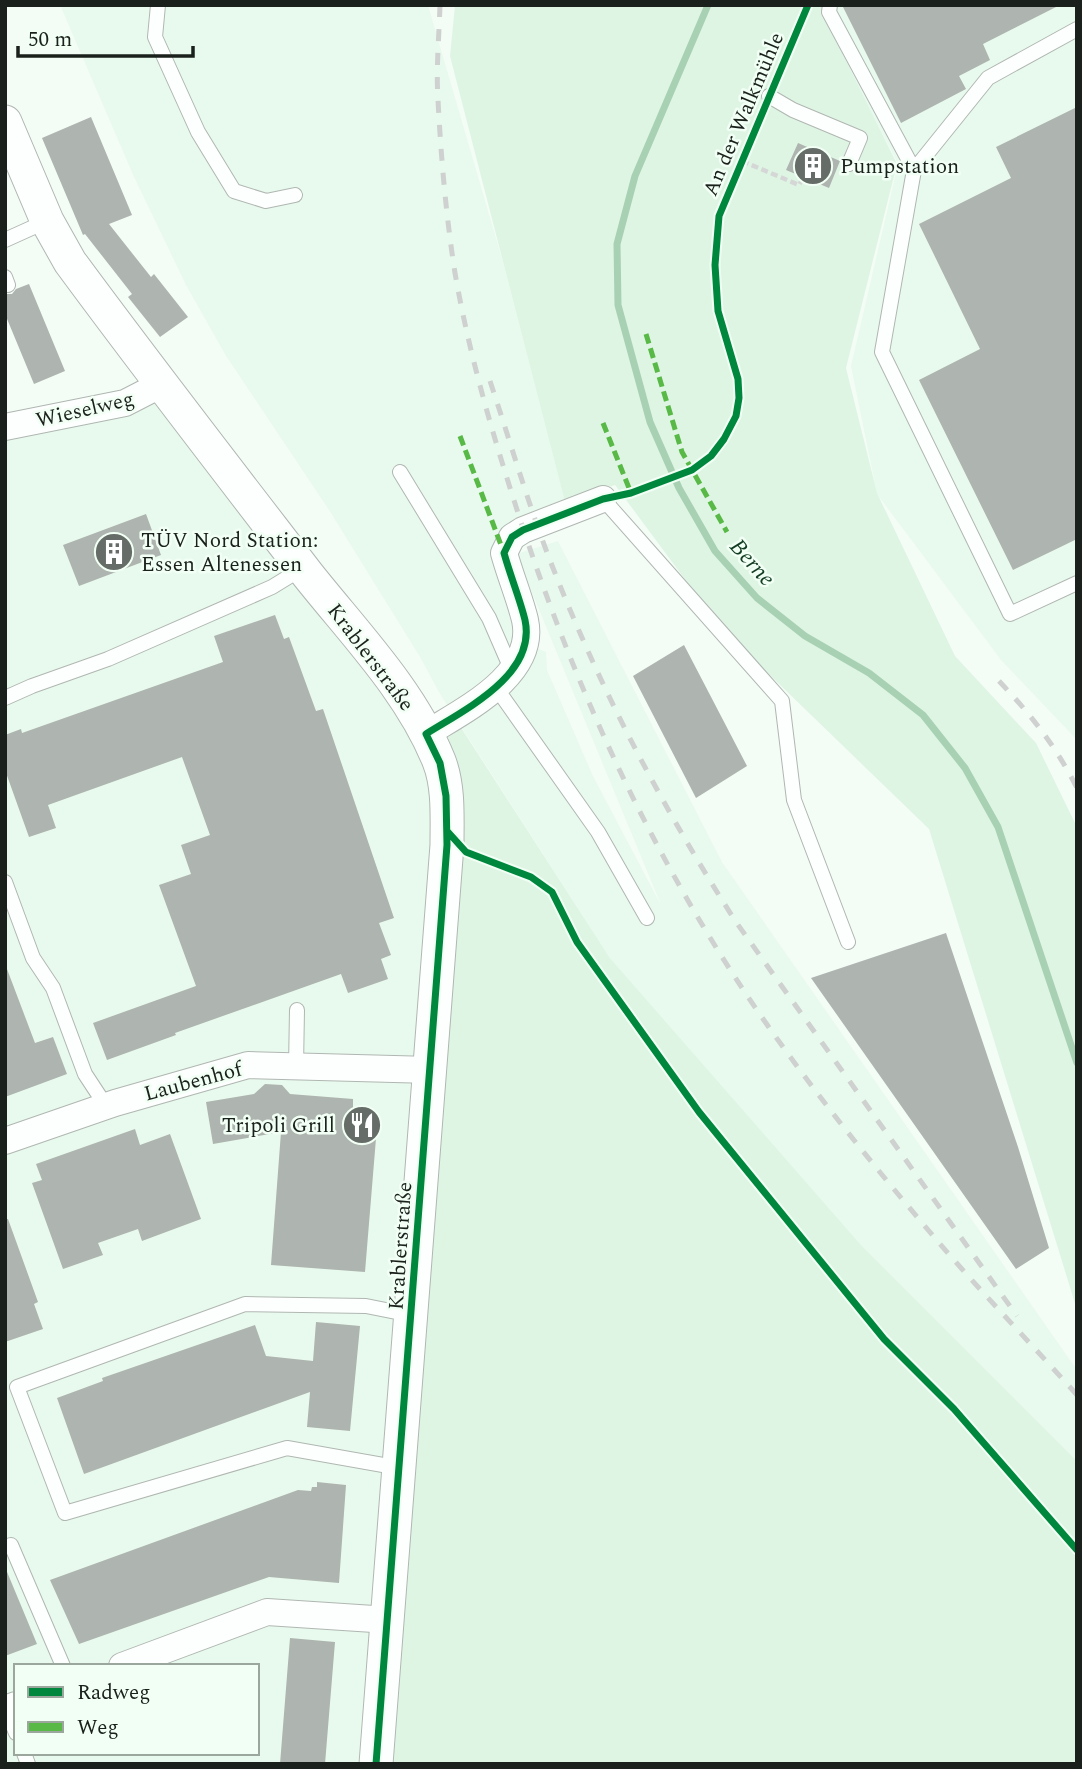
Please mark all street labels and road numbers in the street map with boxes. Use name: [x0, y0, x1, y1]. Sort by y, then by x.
street label: An der Walkmühle: [695, 27, 793, 201]
street label: Wieselweg: [33, 383, 138, 437]
street label: Krablerstraße: [319, 597, 422, 719]
street label: Laubenhof: [141, 1053, 248, 1110]
street label: Krablerstraße: [381, 1181, 421, 1311]

